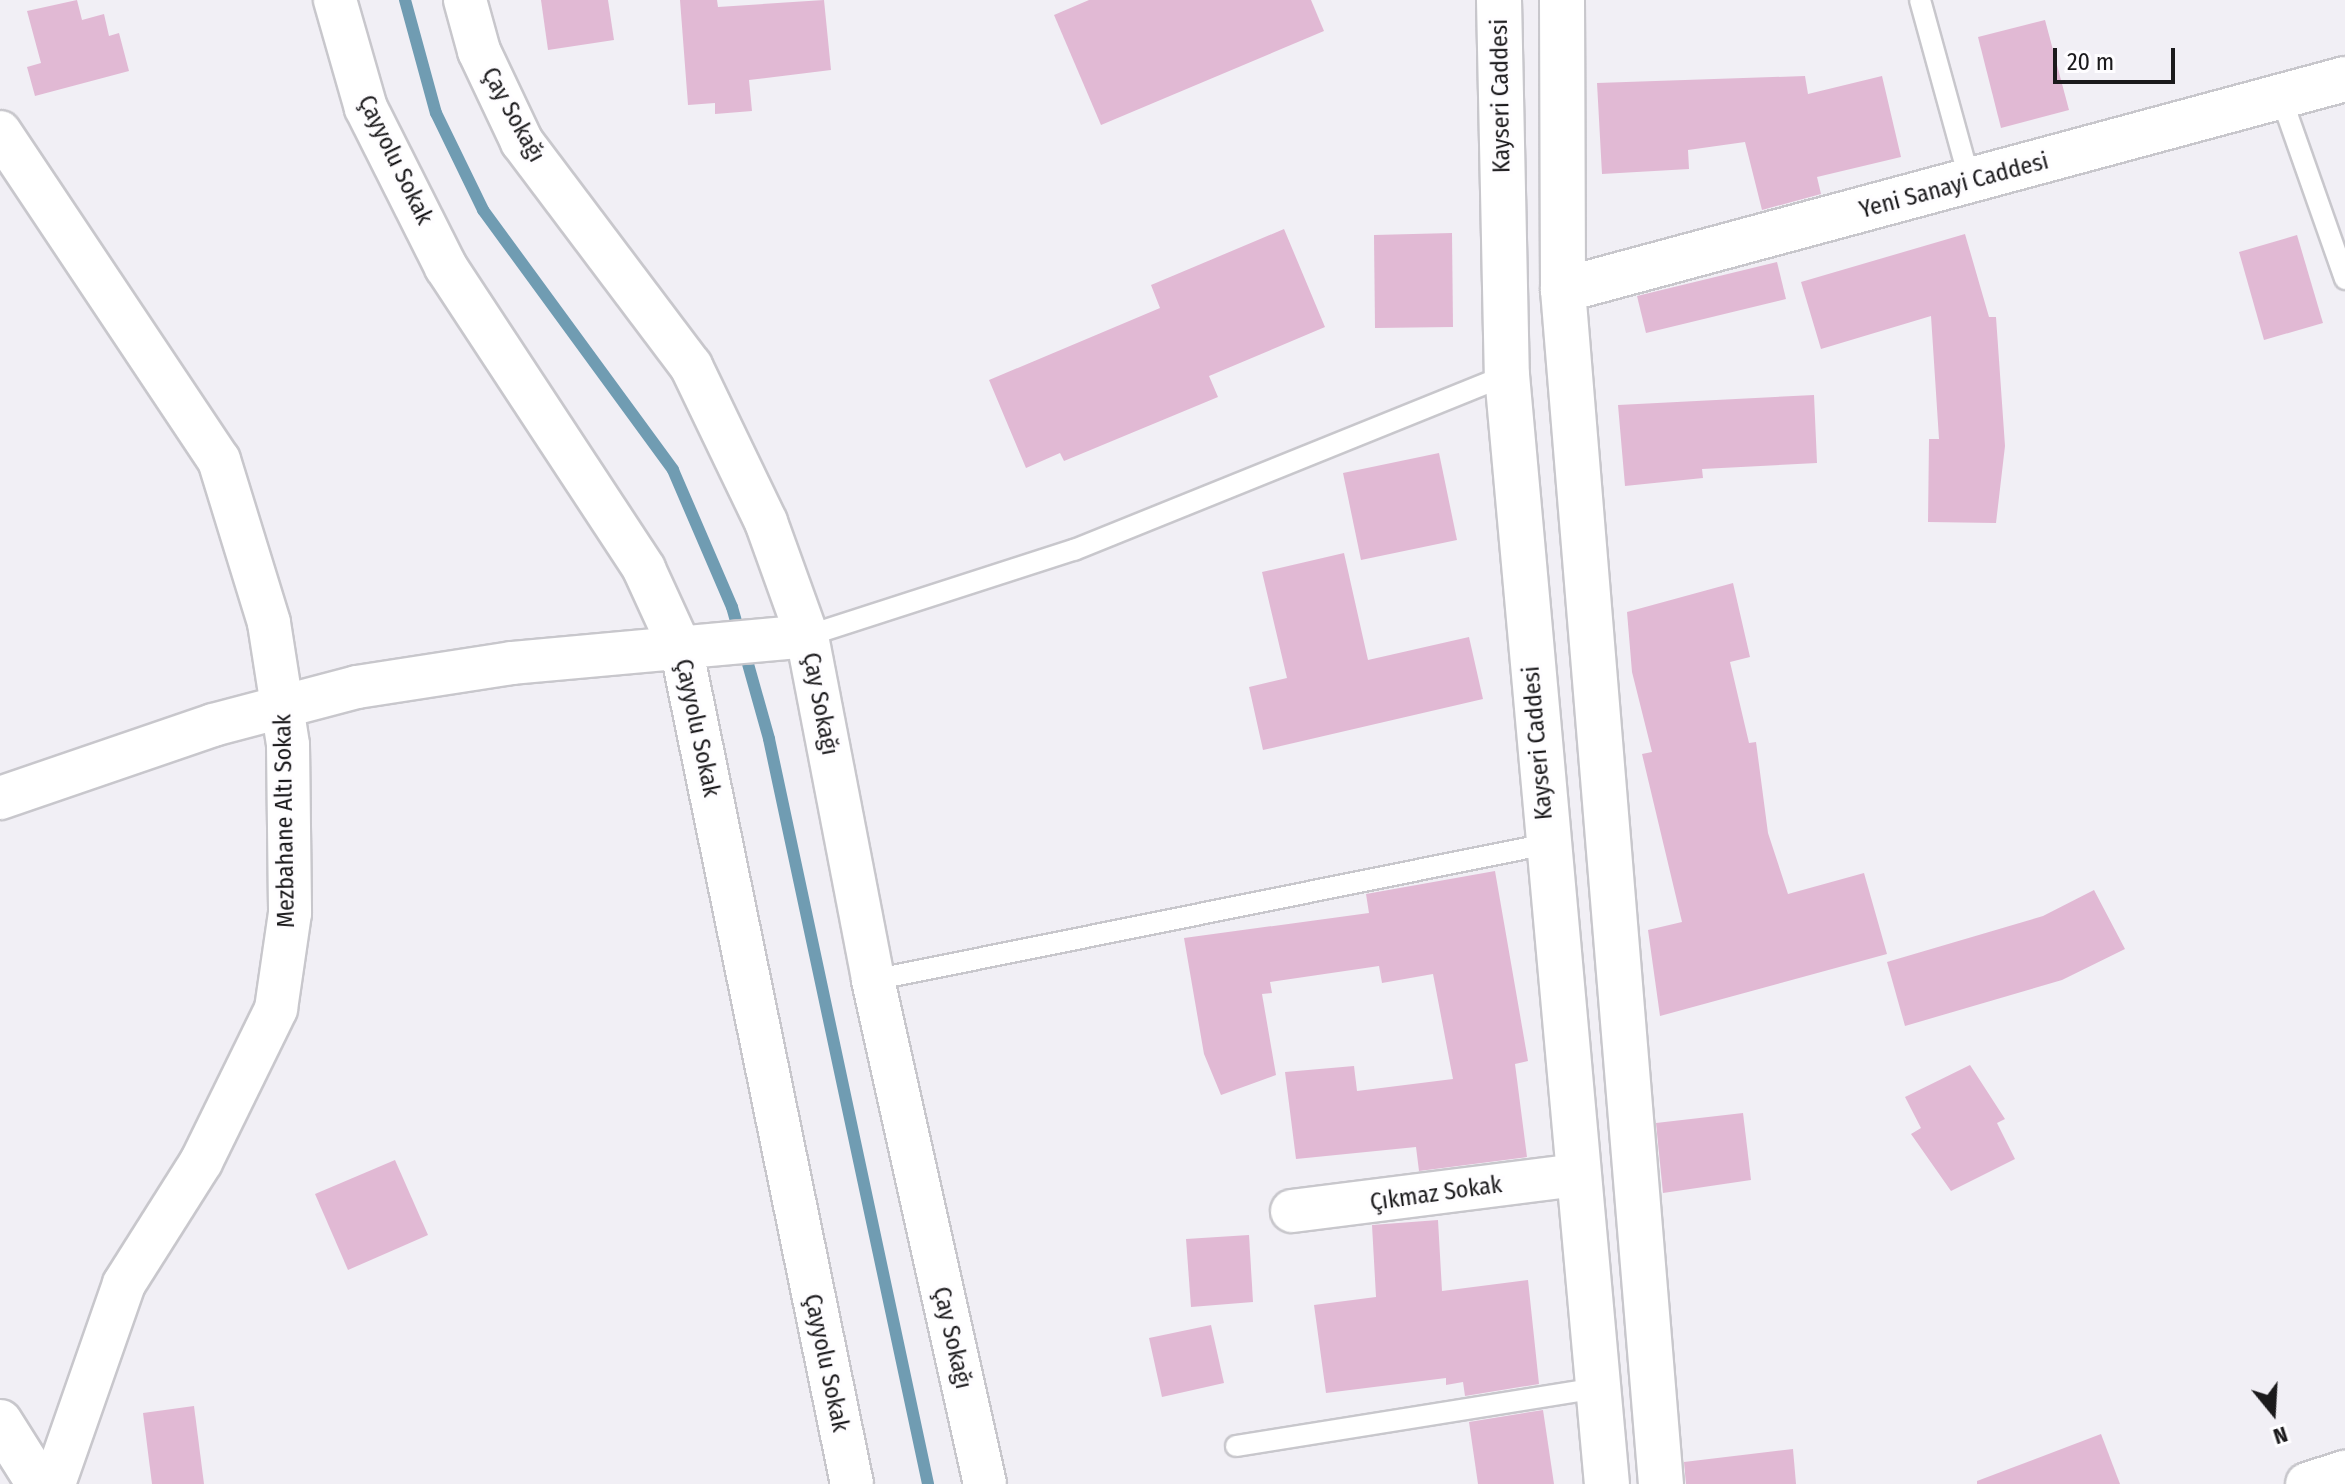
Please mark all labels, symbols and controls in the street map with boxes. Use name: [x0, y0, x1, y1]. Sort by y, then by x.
street label: Kayseri Caddesi: [1485, 19, 1517, 173]
scale bar: [2057, 32, 2179, 82]
text: 20 m: [2067, 48, 2114, 76]
street label: Çay Sokağı: [475, 63, 551, 167]
street label: Çayyolu Sokak: [351, 91, 439, 229]
street label: Yeni Sanayi Caddesi: [1856, 147, 2052, 225]
street label: Çay Sokağı: [796, 650, 844, 758]
street label: Çayyolu Sokak: [668, 656, 726, 800]
street label: Kayseri Caddesi: [1517, 665, 1559, 821]
street label: Mezbahane Altı Sokak: [269, 714, 301, 928]
street label: Çıkmaz Sokak: [1368, 1171, 1504, 1217]
street label: Çay Sokağı: [926, 1284, 978, 1392]
street label: Çayyolu Sokak: [797, 1291, 855, 1435]
north arrow: [2233, 1372, 2313, 1452]
text: N: [2270, 1420, 2291, 1450]

